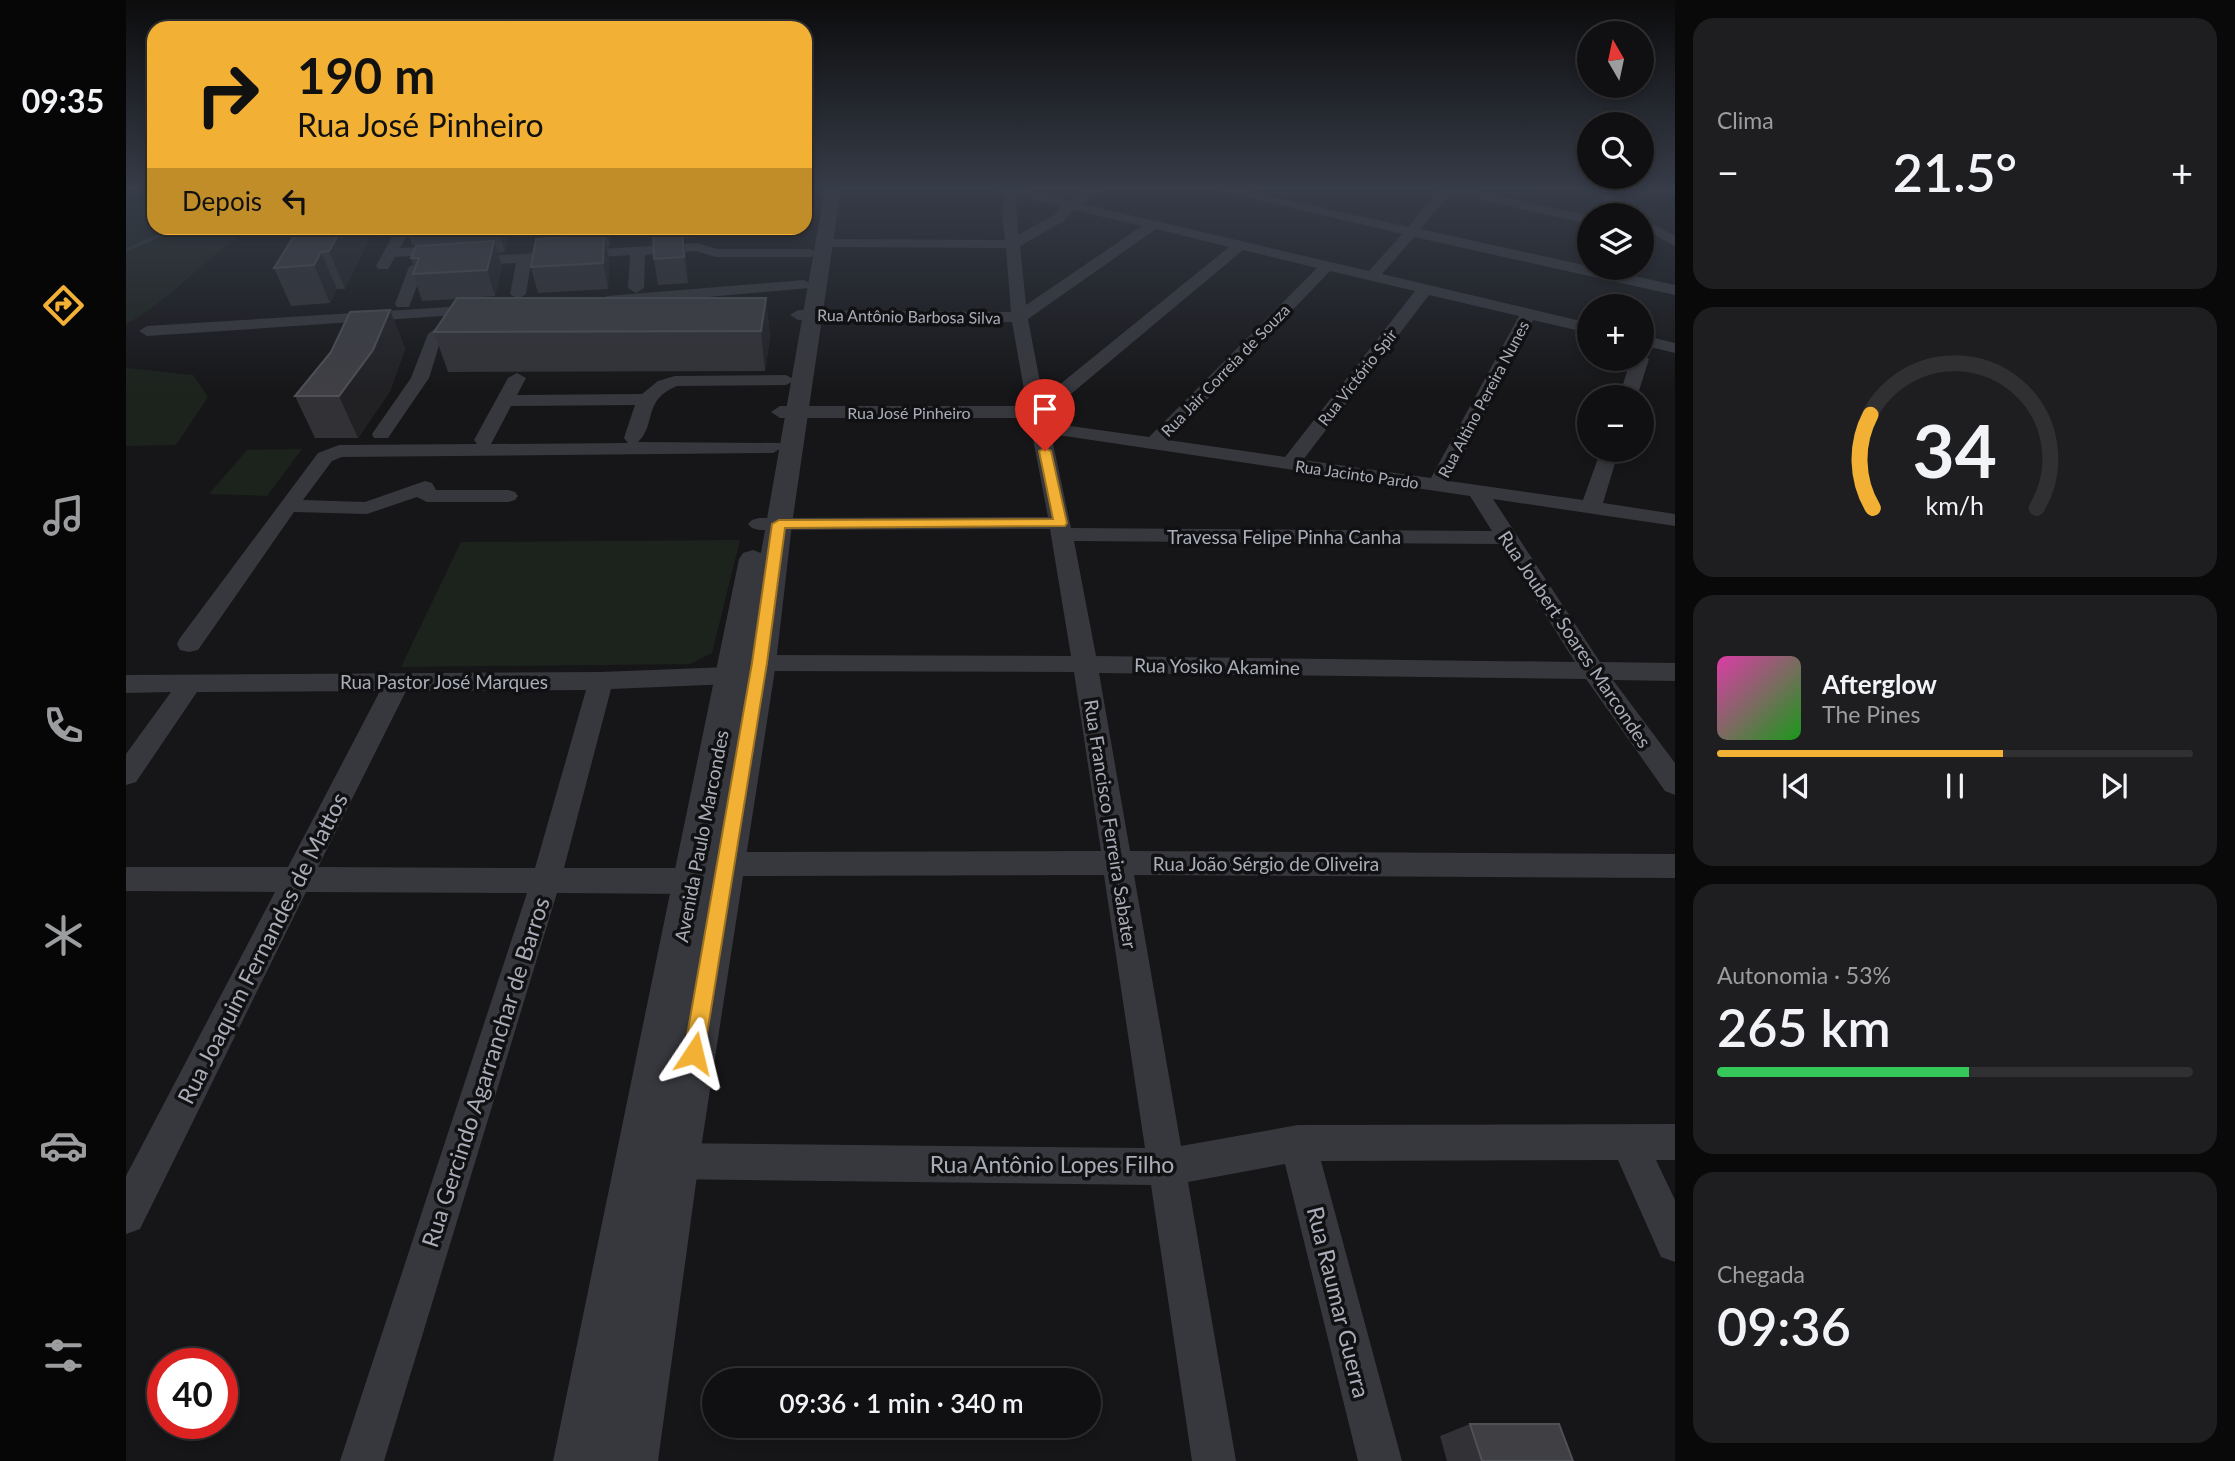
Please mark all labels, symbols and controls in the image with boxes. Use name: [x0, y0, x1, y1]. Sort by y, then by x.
north arrow: [1577, 21, 1654, 98]
map controls: [1577, 21, 1654, 462]
text: 190 m: [297, 46, 435, 104]
icon: right: [182, 49, 273, 140]
text: 09:35: [22, 81, 104, 120]
text: Rua José Pinheiro: [297, 105, 544, 144]
text: Clima: [1717, 106, 1774, 134]
button: search: [1577, 112, 1654, 189]
text: 21.5°: [1893, 141, 2017, 203]
text: −: [1717, 149, 1739, 195]
text: +: [2171, 149, 2193, 195]
icon: left: [276, 182, 314, 220]
text: Depois: [182, 185, 262, 217]
button: layers: [1577, 203, 1654, 280]
icon: directions: [39, 281, 88, 330]
button: +: [1577, 294, 1654, 371]
street label: Rua Jair Correia de Souza: [1157, 300, 1293, 440]
street label: Rua Antônio Barbosa Silva: [817, 305, 1001, 327]
street label: Rua Altino Pereira Nunes: [1434, 317, 1533, 481]
street label: Rua Victório Spir: [1313, 325, 1401, 429]
pin: [1015, 379, 1075, 451]
button: −: [1577, 385, 1654, 462]
icon: arrive: [1026, 390, 1064, 428]
street label: Rua José Pinheiro: [847, 403, 971, 422]
text: 34: [1913, 406, 1997, 494]
street label: Rua Jacinto Pardo: [1294, 456, 1420, 492]
text: km/h: [1926, 490, 1984, 520]
icon: music: [39, 491, 88, 540]
street label: Travessa Felipe Pinha Canha: [1167, 525, 1401, 548]
street label: Rua Joubert Soares Marcondes: [1494, 526, 1656, 752]
street label: Rua Yosiko Akamine: [1134, 653, 1300, 679]
text: Afterglow: [1822, 668, 1937, 700]
street label: Rua Pastor José Marques: [340, 670, 548, 693]
street label: Rua Francisco Ferreira Sabater: [1080, 698, 1142, 950]
text: The Pines: [1822, 700, 1920, 728]
icon: phone: [39, 701, 88, 750]
street label: Avenida Paulo Marcondes: [669, 728, 733, 944]
icon: previous: [1777, 767, 1815, 805]
icon: pause: [1936, 767, 1974, 805]
icon: next: [2095, 767, 2133, 805]
street label: Rua Joaquim Fernandes de Mattos: [171, 788, 353, 1108]
street label: Rua João Sérgio de Oliveira: [1153, 852, 1379, 875]
street label: Rua Gercindo Agarranchar de Barros: [415, 893, 555, 1251]
icon: climate: [39, 911, 88, 960]
text: Autonomia · 53%: [1717, 961, 1891, 989]
text: 265 km: [1717, 996, 1891, 1058]
position arrow: [657, 1016, 731, 1090]
icon: car: [39, 1121, 88, 1170]
street label: Rua Antônio Lopes Filho: [930, 1150, 1174, 1178]
street label: Rua Raumar Guerra: [1302, 1203, 1376, 1401]
text: Chegada: [1717, 1260, 1805, 1288]
text: 09:36: [1717, 1295, 1851, 1357]
icon: filters: [39, 1331, 88, 1380]
speed limit sign: 40: [147, 1348, 238, 1439]
text: 09:36 · 1 min · 340 m: [779, 1387, 1024, 1419]

